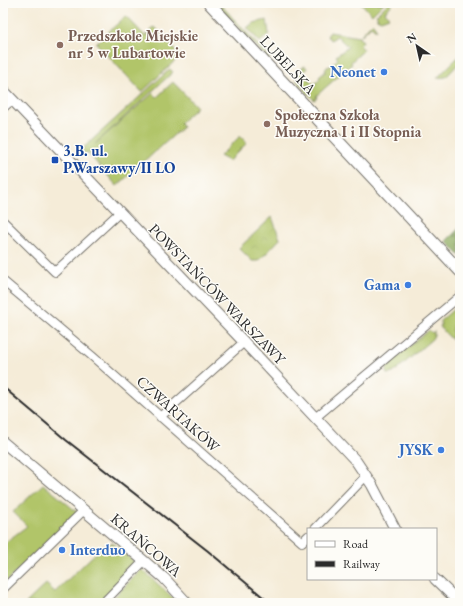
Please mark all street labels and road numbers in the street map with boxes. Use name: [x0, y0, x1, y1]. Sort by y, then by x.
street label: LUBELSKA: [256, 31, 321, 98]
street label: POWSTAŃCÓW WARSZAWY: [145, 219, 291, 369]
street label: CZWARTAKÓW: [133, 371, 224, 456]
street label: KRAŃCOWA: [107, 509, 186, 581]

